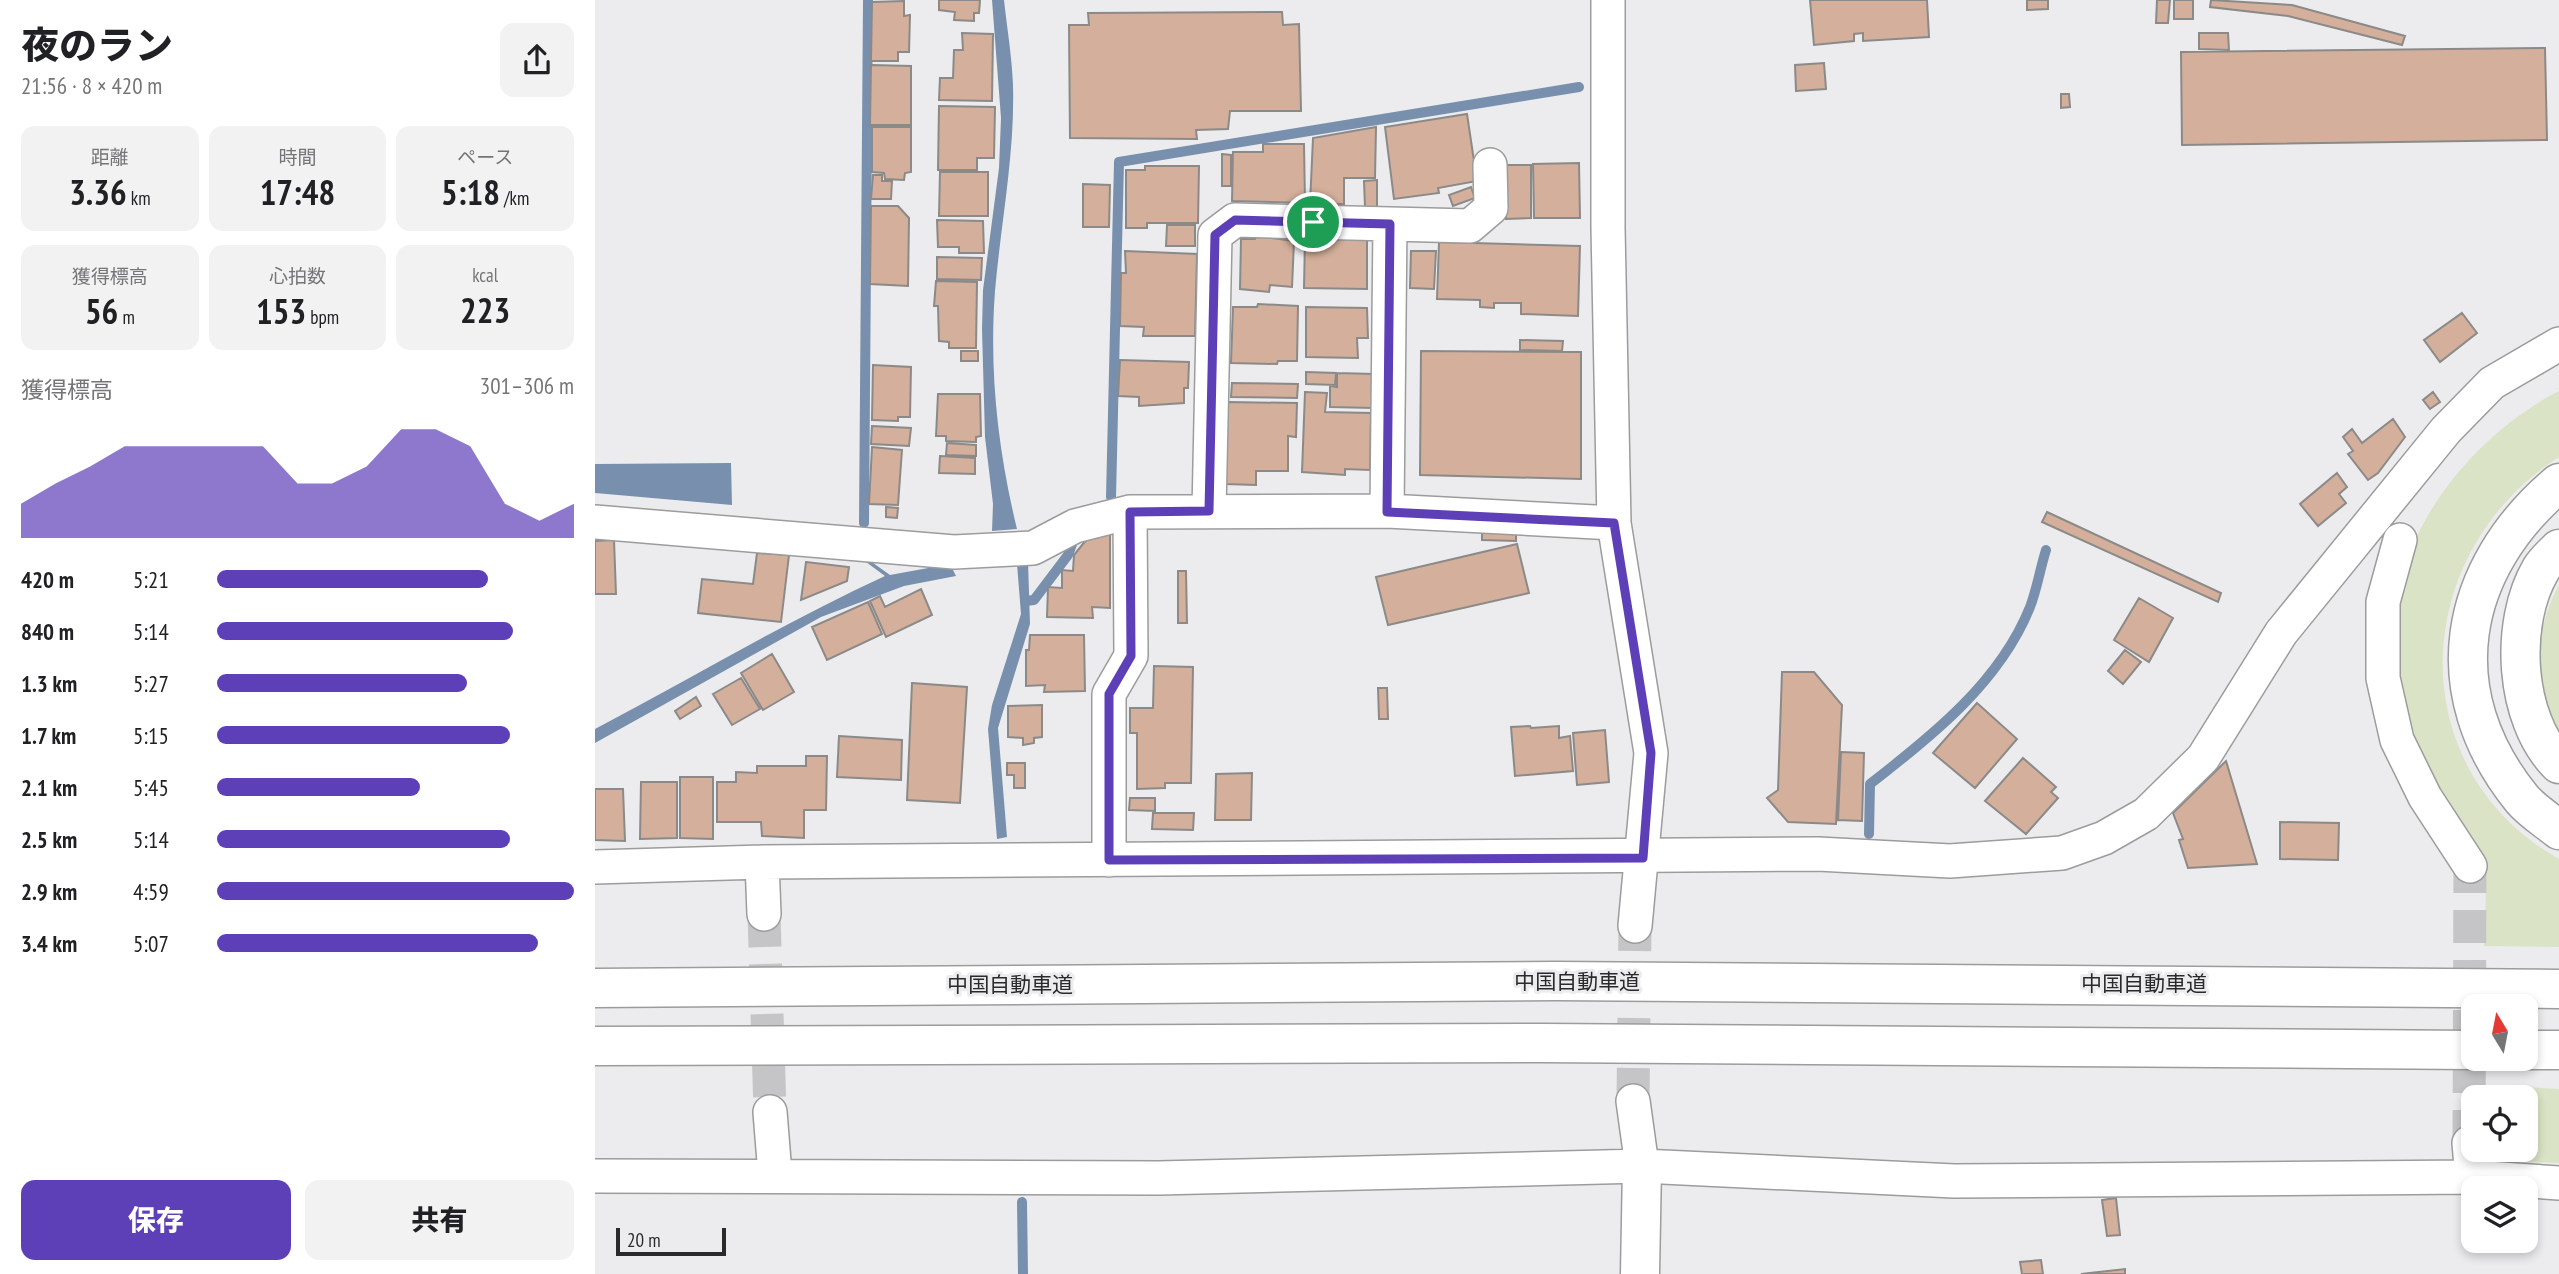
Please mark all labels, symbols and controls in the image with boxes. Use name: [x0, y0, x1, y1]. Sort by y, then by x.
text: 夜のラン: [21, 20, 173, 69]
button: share: [500, 23, 574, 97]
text: 21:56 · 8 × 420 m: [21, 71, 162, 100]
text: 距離: [91, 145, 129, 169]
text: 時間: [278, 145, 317, 169]
text: ペース: [457, 145, 513, 169]
text: 3.36: [69, 169, 127, 215]
text: 17:48: [260, 169, 335, 215]
text: 5:18: [441, 169, 500, 215]
text: km: [127, 186, 151, 210]
text: /km: [500, 186, 529, 210]
pin: [1283, 192, 1343, 252]
icon: arrive: [1294, 203, 1332, 241]
text: kcal: [472, 263, 498, 287]
text: 獲得標高: [72, 264, 148, 288]
text: 心拍数: [269, 264, 326, 288]
text: 223: [460, 287, 510, 333]
text: 56: [85, 288, 118, 334]
text: 153: [256, 288, 306, 334]
text: m: [118, 305, 135, 329]
text: bpm: [306, 305, 339, 329]
text: 301–306 m: [480, 371, 574, 400]
text: 獲得標高: [21, 375, 113, 404]
text: 420 m: [21, 565, 74, 594]
text: 5:21: [133, 565, 169, 594]
text: 840 m: [21, 617, 74, 646]
text: 5:14: [133, 617, 169, 646]
text: 1.3 km: [21, 669, 77, 698]
text: 5:27: [133, 669, 169, 698]
text: 1.7 km: [21, 721, 76, 750]
text: 5:15: [133, 721, 169, 750]
text: 2.1 km: [21, 773, 77, 802]
text: 5:45: [133, 773, 169, 802]
text: 2.5 km: [21, 825, 77, 854]
text: 5:14: [133, 825, 169, 854]
text: 2.9 km: [21, 877, 77, 906]
text: 4:59: [133, 877, 169, 906]
text: 3.4 km: [21, 929, 77, 958]
text: 5:07: [133, 929, 169, 958]
street label: 中国自動車道: [1514, 968, 1640, 995]
street label: 中国自動車道: [2081, 970, 2207, 997]
street label: 中国自動車道: [947, 971, 1073, 998]
north arrow: [2461, 994, 2537, 1071]
map controls: [2461, 994, 2538, 1253]
button: locate: [2461, 1085, 2538, 1162]
button: layers: [2461, 1176, 2538, 1253]
button: 保存: [21, 1180, 291, 1260]
button: 共有: [305, 1180, 574, 1260]
scale bar: [616, 1225, 726, 1257]
text: 20 m: [627, 1228, 661, 1252]

